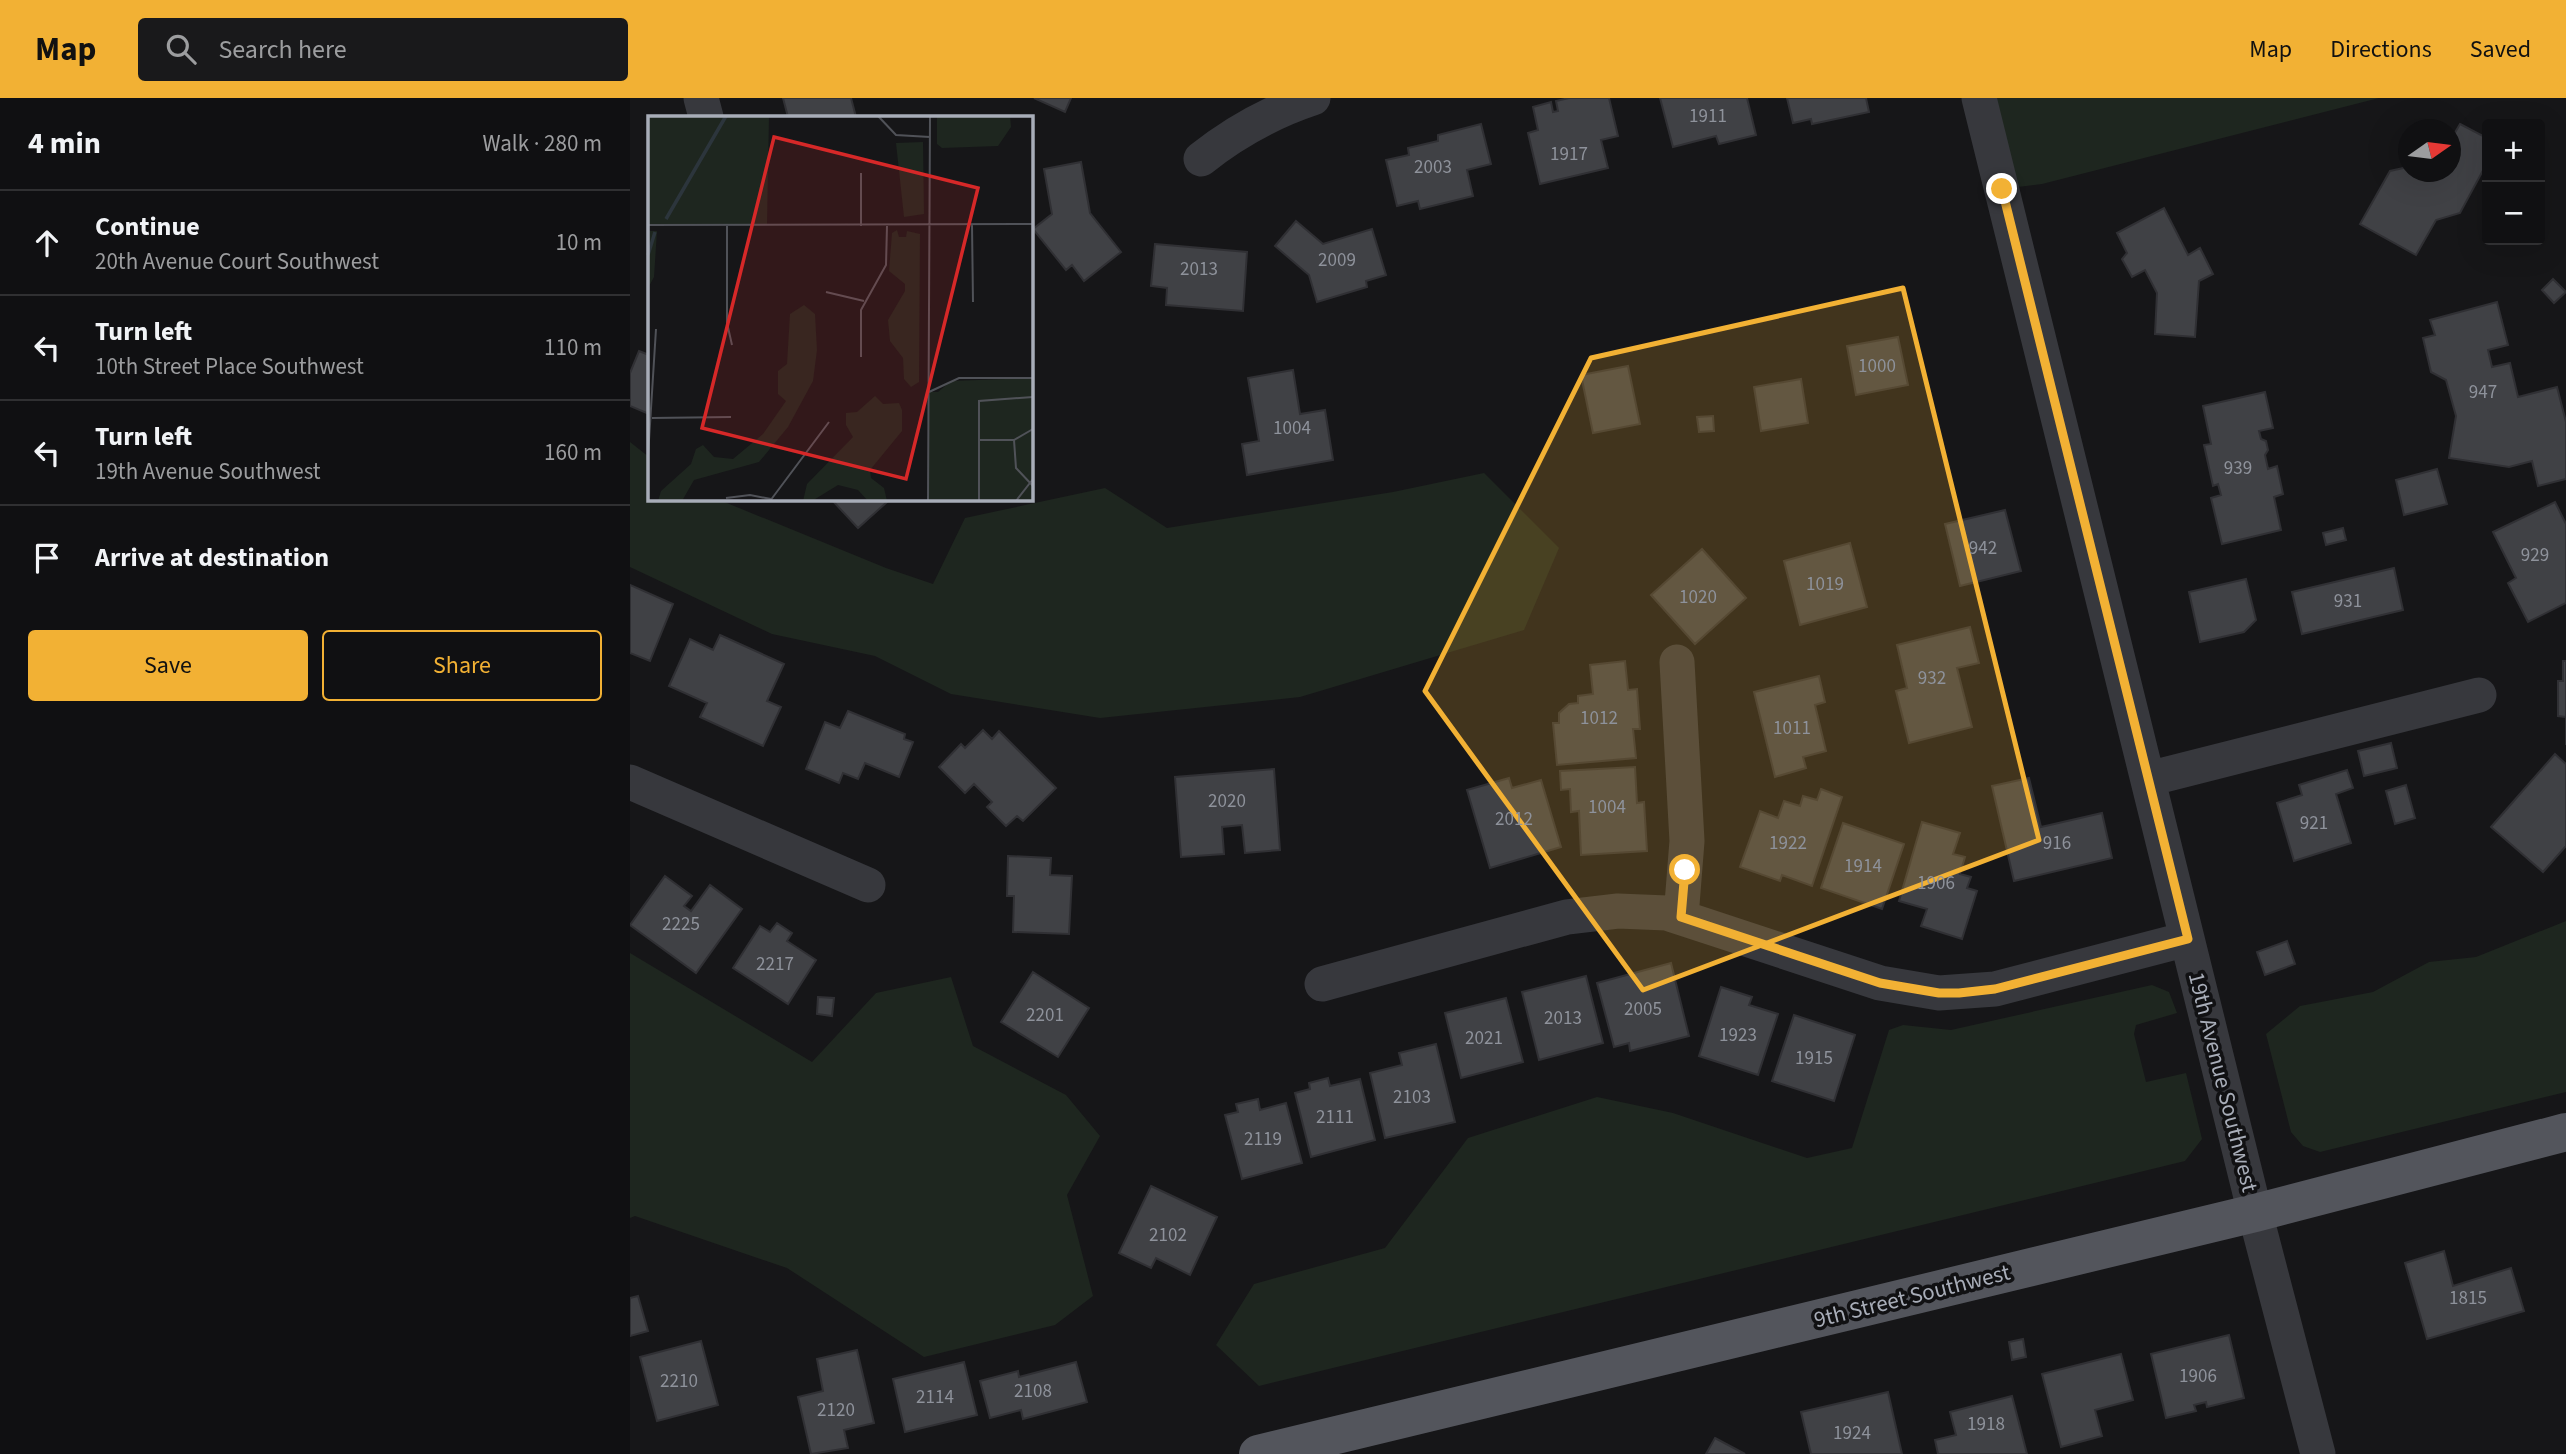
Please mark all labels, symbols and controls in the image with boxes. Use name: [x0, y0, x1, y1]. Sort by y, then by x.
search box: [138, 18, 628, 81]
text: Map: [35, 26, 96, 73]
icon: search: [162, 30, 200, 68]
text: Search here: [218, 31, 347, 68]
text: Map: [2249, 32, 2292, 67]
text: Directions: [2330, 32, 2432, 67]
text: Saved: [2470, 32, 2531, 67]
house number: 1911: [1689, 103, 1727, 130]
inset map: [648, 116, 1032, 500]
north arrow: [2398, 119, 2461, 182]
map controls: [2482, 119, 2545, 245]
button: +: [2482, 119, 2545, 182]
text: 4 min: [28, 122, 101, 165]
text: Walk · 280 m: [483, 127, 602, 160]
house number: 1917: [1550, 141, 1588, 168]
house number: 2003: [1414, 154, 1452, 181]
route end: [1986, 173, 2017, 204]
button: −: [2482, 182, 2545, 245]
text: Continue: [95, 208, 200, 245]
icon: ahead: [28, 224, 66, 262]
text: 10 m: [555, 226, 602, 259]
text: 20th Avenue Court Southwest: [95, 245, 379, 278]
house number: 2009: [1318, 247, 1356, 274]
house number: 2013: [1180, 256, 1218, 283]
text: Turn left: [95, 313, 192, 350]
icon: left: [28, 329, 66, 367]
text: 110 m: [544, 331, 602, 364]
text: 10th Street Place Southwest: [95, 350, 364, 383]
house number: 1000: [1858, 353, 1896, 380]
house number: 947: [2469, 379, 2497, 406]
house number: 1004: [1273, 415, 1311, 442]
text: Turn left: [95, 418, 192, 455]
icon: left: [28, 434, 66, 472]
text: 160 m: [544, 436, 602, 469]
text: 19th Avenue Southwest: [95, 455, 321, 488]
house number: 939: [2224, 455, 2252, 482]
house number: 942: [1969, 535, 1997, 562]
icon: arrive: [28, 539, 66, 577]
text: Arrive at destination: [95, 539, 329, 576]
house number: 929: [2521, 542, 2549, 569]
house number: 1019: [1806, 571, 1844, 598]
house number: 1020: [1679, 584, 1717, 611]
house number: 931: [2334, 588, 2362, 615]
button: Save: [28, 630, 308, 701]
button: Share: [322, 630, 602, 701]
house number: 932: [1918, 665, 1946, 692]
house number: 1012: [1580, 705, 1618, 732]
house number: 1011: [1773, 715, 1811, 742]
house number: 2020: [1208, 788, 1246, 815]
house number: 1004: [1588, 794, 1626, 821]
house number: 2012: [1495, 806, 1533, 833]
house number: 921: [2300, 810, 2328, 837]
house number: 1922: [1769, 830, 1807, 857]
house number: 916: [2043, 830, 2071, 857]
house number: 1914: [1844, 853, 1882, 880]
route start: [1669, 854, 1700, 885]
house number: 1906: [1917, 870, 1955, 897]
house number: 2225: [662, 911, 700, 938]
house number: 2217: [756, 951, 794, 978]
street label: 19th Avenue Southwest: [2180, 969, 2266, 1196]
house number: 2005: [1624, 996, 1662, 1023]
house number: 2201: [1026, 1002, 1064, 1029]
house number: 2013: [1544, 1005, 1582, 1032]
house number: 1923: [1719, 1022, 1757, 1049]
house number: 2021: [1465, 1025, 1503, 1052]
house number: 1915: [1795, 1045, 1833, 1072]
house number: 2103: [1393, 1084, 1431, 1111]
house number: 2111: [1316, 1104, 1354, 1131]
house number: 2119: [1244, 1126, 1282, 1153]
house number: 2102: [1149, 1222, 1187, 1249]
street label: 9th Street Southwest: [1811, 1256, 2014, 1336]
house number: 1815: [2449, 1285, 2487, 1312]
house number: 1906: [2179, 1363, 2217, 1390]
house number: 2210: [660, 1368, 698, 1395]
house number: 2108: [1014, 1378, 1052, 1405]
house number: 2114: [916, 1384, 954, 1411]
house number: 2120: [817, 1397, 855, 1424]
house number: 1918: [1967, 1411, 2005, 1438]
house number: 1924: [1833, 1420, 1871, 1447]

